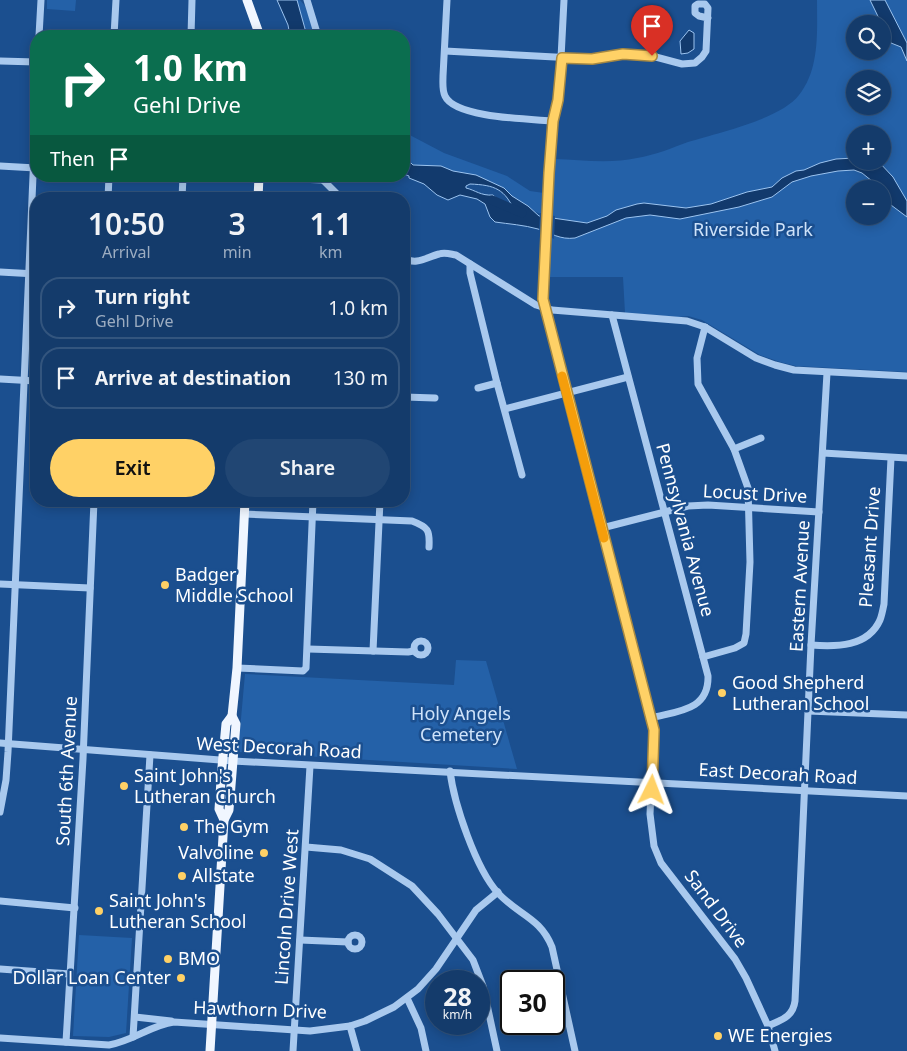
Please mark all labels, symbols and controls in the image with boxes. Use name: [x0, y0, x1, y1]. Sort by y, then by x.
pin: [631, 5, 673, 56]
icon: arrive: [638, 12, 666, 40]
map controls: [846, 15, 891, 225]
button: search: [846, 15, 891, 60]
text: 1.0 km: [133, 44, 248, 91]
icon: right: [50, 50, 115, 115]
button: layers: [846, 70, 891, 115]
text: Gehl Drive: [133, 89, 241, 119]
button: +: [846, 125, 891, 170]
icon: arrive: [105, 145, 133, 173]
text: Then: [50, 146, 95, 172]
button: −: [846, 180, 891, 225]
text: 10:50: [88, 203, 165, 244]
text: 3: [229, 203, 246, 244]
text: 1.1: [309, 203, 352, 244]
park label: Riverside Park: [693, 217, 813, 241]
text: Arrival: [102, 241, 151, 263]
text: min: [223, 241, 252, 263]
text: km: [319, 241, 343, 263]
text: Turn right: [95, 284, 190, 310]
icon: right: [52, 294, 80, 322]
text: 1.0 km: [328, 295, 388, 321]
text: Gehl Drive: [95, 310, 173, 332]
icon: arrive: [52, 364, 80, 392]
text: Arrive at destination: [95, 365, 291, 391]
text: 130 m: [333, 365, 388, 391]
button: Exit: [50, 439, 215, 497]
button: Share: [225, 439, 390, 497]
street label: Pennsylvania Avenue: [651, 440, 721, 619]
street label: Locust Drive: [702, 478, 808, 508]
street label: Pleasant Drive: [853, 486, 885, 608]
street label: Eastern Avenue: [784, 519, 814, 652]
place label: Badger Middle School: [175, 562, 294, 607]
marker: Badger Middle School: [159, 579, 171, 591]
place label: Good Shepherd Lutheran School: [732, 670, 869, 715]
marker: Good Shepherd Lutheran School: [716, 687, 728, 699]
street label: South 6th Avenue: [50, 695, 82, 846]
park label: Holy Angels Cemetery: [411, 701, 511, 746]
street label: West Decorah Road: [196, 731, 362, 763]
street label: East Decorah Road: [698, 757, 858, 789]
place label: Saint John's Lutheran Church: [134, 763, 276, 808]
position arrow: [625, 763, 677, 815]
marker: Saint John's Lutheran Church: [118, 780, 130, 792]
place label: The Gym: [194, 814, 269, 838]
marker: The Gym: [178, 821, 190, 833]
street label: Lincoln Drive West: [269, 828, 303, 986]
place label: Valvoline: [178, 840, 254, 864]
marker: Valvoline: [258, 847, 270, 859]
place label: Allstate: [192, 863, 255, 887]
street label: Sand Drive: [680, 865, 754, 952]
marker: Allstate: [176, 870, 188, 882]
place label: Saint John's Lutheran School: [109, 888, 246, 933]
marker: Saint John's Lutheran School: [93, 905, 105, 917]
place label: BMO: [178, 946, 220, 970]
marker: BMO: [162, 953, 174, 965]
place label: Dollar Loan Center: [13, 965, 172, 989]
speed limit sign: 30: [500, 970, 565, 1035]
marker: Dollar Loan Center: [175, 972, 187, 984]
text: 28: [443, 979, 472, 1013]
street label: Hawthorn Drive: [193, 995, 327, 1023]
text: km/h: [443, 1006, 472, 1023]
place label: WE Energies: [728, 1023, 832, 1047]
marker: WE Energies: [712, 1030, 724, 1042]

